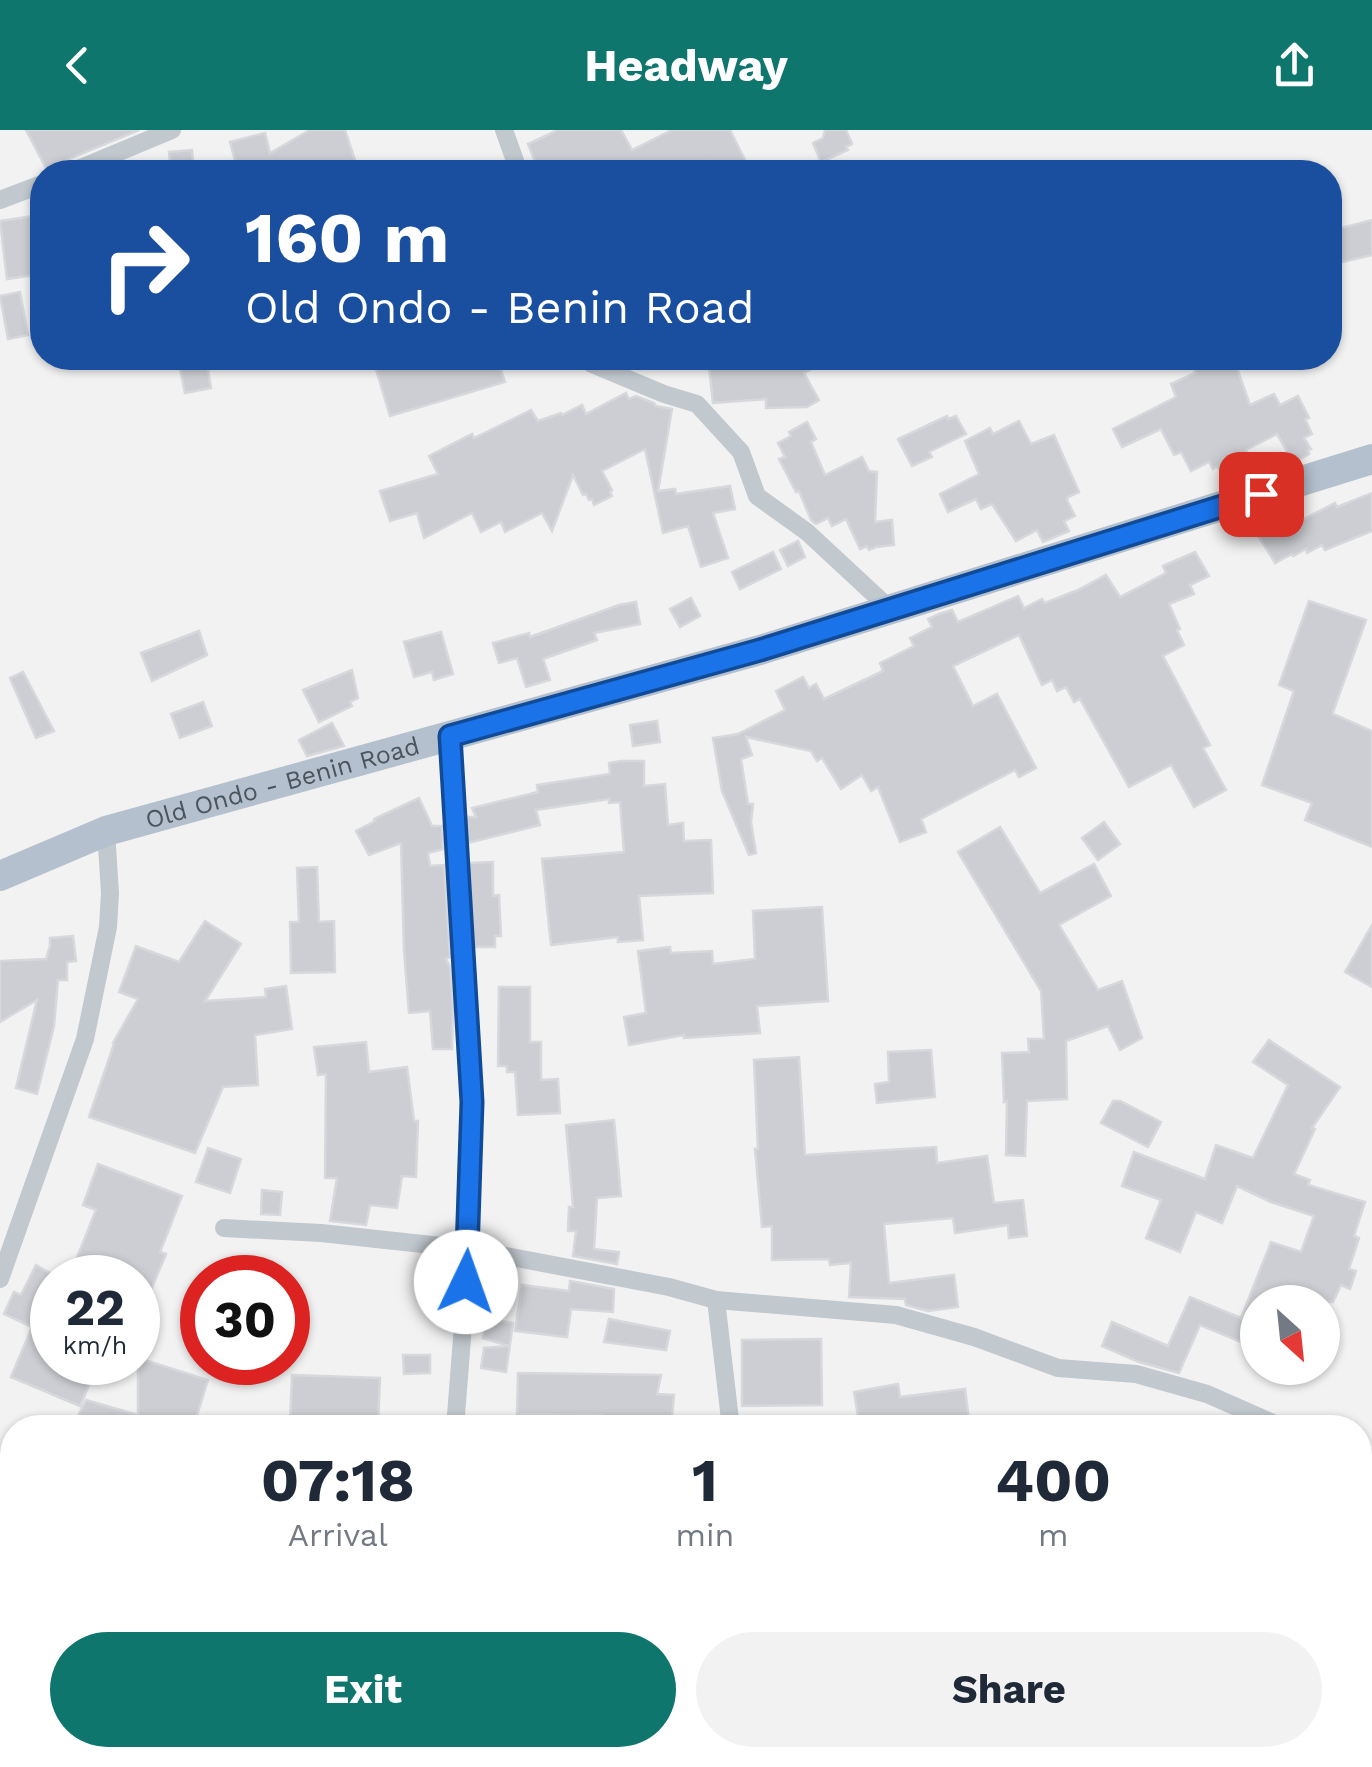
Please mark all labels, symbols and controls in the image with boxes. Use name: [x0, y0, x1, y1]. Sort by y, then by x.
icon: back: [50, 38, 105, 93]
icon: share: [1267, 38, 1322, 93]
text: Headway: [584, 39, 788, 92]
text: 160 m: [245, 197, 449, 279]
icon: right: [80, 200, 210, 330]
text: Old Ondo - Benin Road: [245, 281, 754, 334]
pin: [1219, 452, 1304, 537]
icon: arrive: [1234, 467, 1289, 522]
street label: Old Ondo - Benin Road: [142, 731, 423, 834]
position arrow: [414, 1230, 518, 1334]
speed limit sign: 30: [180, 1255, 310, 1385]
text: 22: [65, 1278, 125, 1337]
north arrow: [1240, 1285, 1340, 1385]
map controls: [1240, 1285, 1340, 1385]
text: km/h: [63, 1331, 127, 1360]
text: 07:18: [261, 1445, 415, 1516]
text: 1: [692, 1445, 718, 1516]
text: 400: [995, 1445, 1111, 1516]
text: Arrival: [288, 1516, 388, 1554]
text: min: [676, 1516, 734, 1554]
text: m: [1038, 1516, 1068, 1554]
button: Exit: [50, 1632, 676, 1747]
button: Share: [696, 1632, 1322, 1747]

